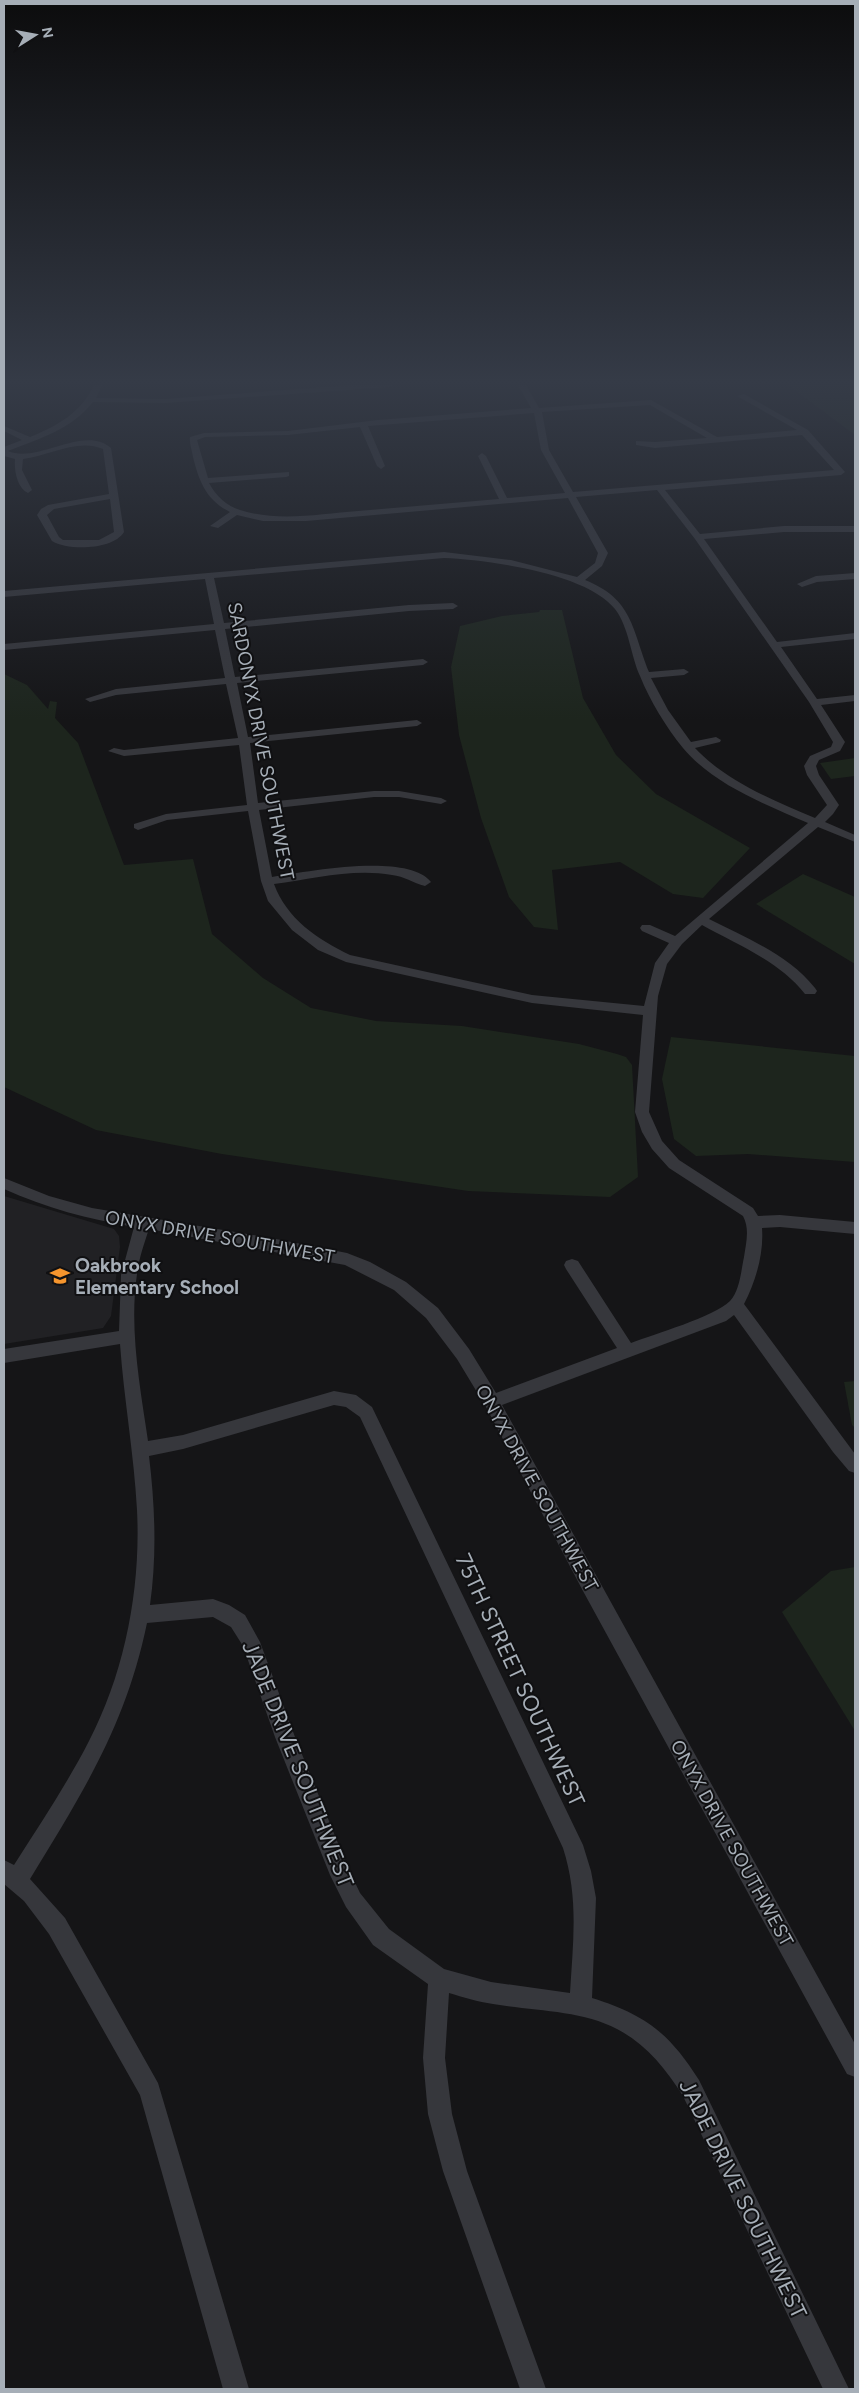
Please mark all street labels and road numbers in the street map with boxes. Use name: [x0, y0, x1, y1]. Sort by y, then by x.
street label: SARDONYX DRIVE SOUTHWEST: [223, 600, 299, 882]
street label: ONYX DRIVE SOUTHWEST: [103, 1205, 337, 1269]
street label: ONYX DRIVE SOUTHWEST: [471, 1381, 604, 1596]
street label: 75TH STREET SOUTHWEST: [449, 1549, 591, 1811]
street label: JADE DRIVE SOUTHWEST: [236, 1637, 360, 1891]
street label: ONYX DRIVE SOUTHWEST: [666, 1736, 799, 1951]
street label: JADE DRIVE SOUTHWEST: [673, 2075, 813, 2323]

